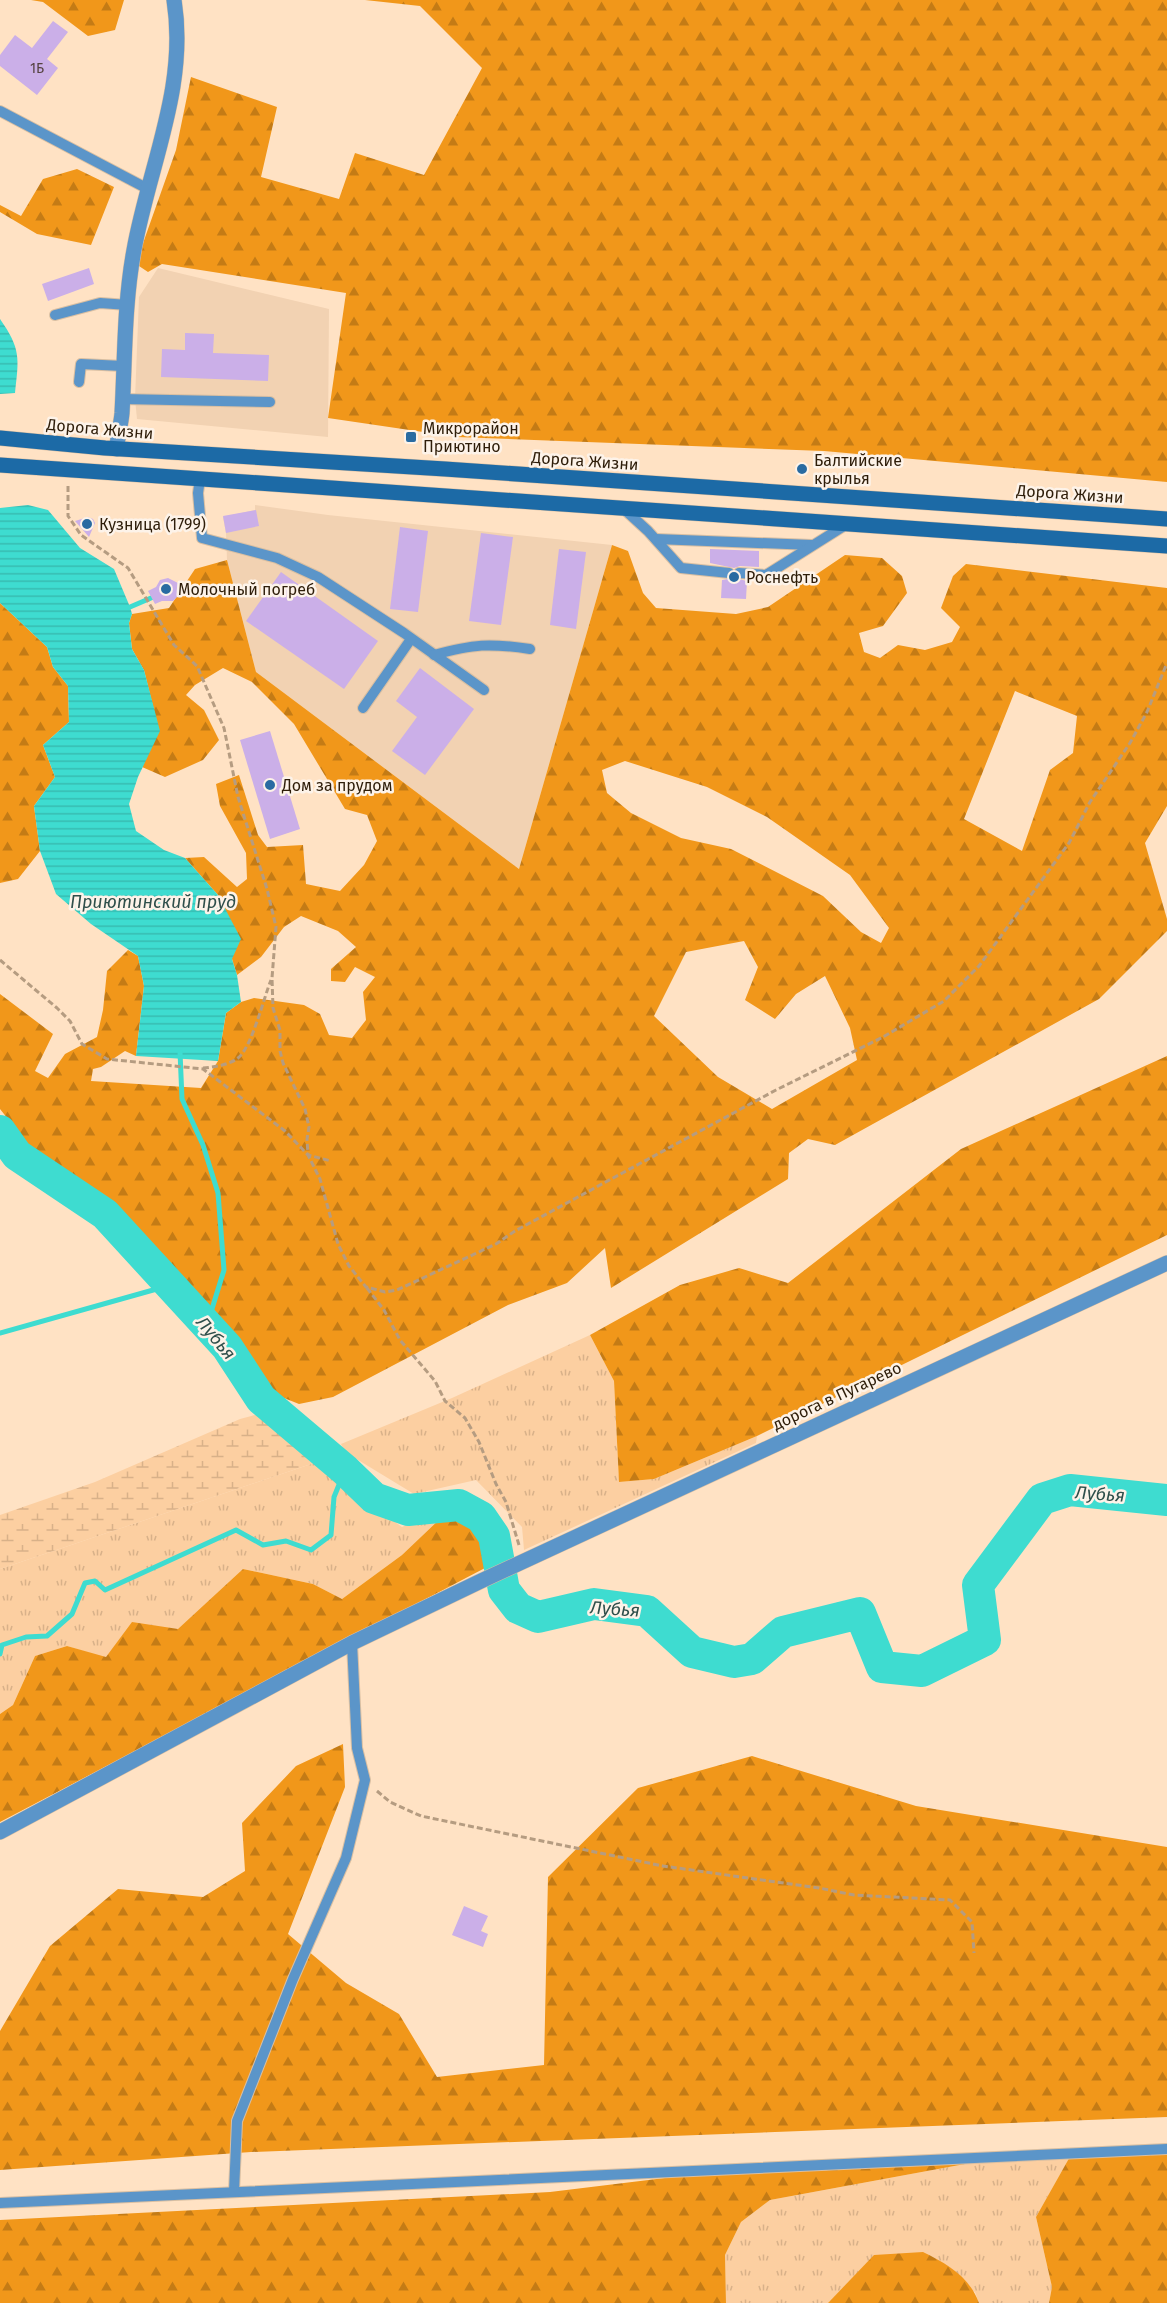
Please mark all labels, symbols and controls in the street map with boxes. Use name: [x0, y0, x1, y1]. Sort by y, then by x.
house number: 1Б: [30, 60, 44, 77]
street label: Дорога Жизни: [45, 415, 154, 443]
place label: Микрорайон Приютино: [423, 419, 519, 456]
marker: Микрорайон Приютино: [404, 430, 418, 444]
street label: Дорога Жизни: [530, 448, 639, 474]
place label: Балтийские крылья: [814, 451, 902, 488]
marker: Балтийские крылья: [795, 462, 809, 476]
street label: Дорога Жизни: [1015, 481, 1124, 507]
place label: Кузница (1799): [99, 515, 206, 534]
marker: Кузница (1799): [80, 517, 94, 531]
place label: Роснефть: [746, 568, 818, 587]
marker: Роснефть: [727, 570, 741, 584]
place label: Молочный погреб: [178, 580, 315, 599]
marker: Молочный погреб: [159, 582, 173, 596]
place label: Дом за прудом: [281, 776, 392, 795]
marker: Дом за прудом: [263, 778, 277, 792]
water label: Приютинский пруд: [70, 891, 236, 913]
water label: Лубья: [191, 1311, 240, 1364]
street label: дорога в Пугарево: [770, 1358, 904, 1434]
water label: Лубья: [1073, 1481, 1126, 1507]
water label: Лубья: [588, 1596, 641, 1622]

